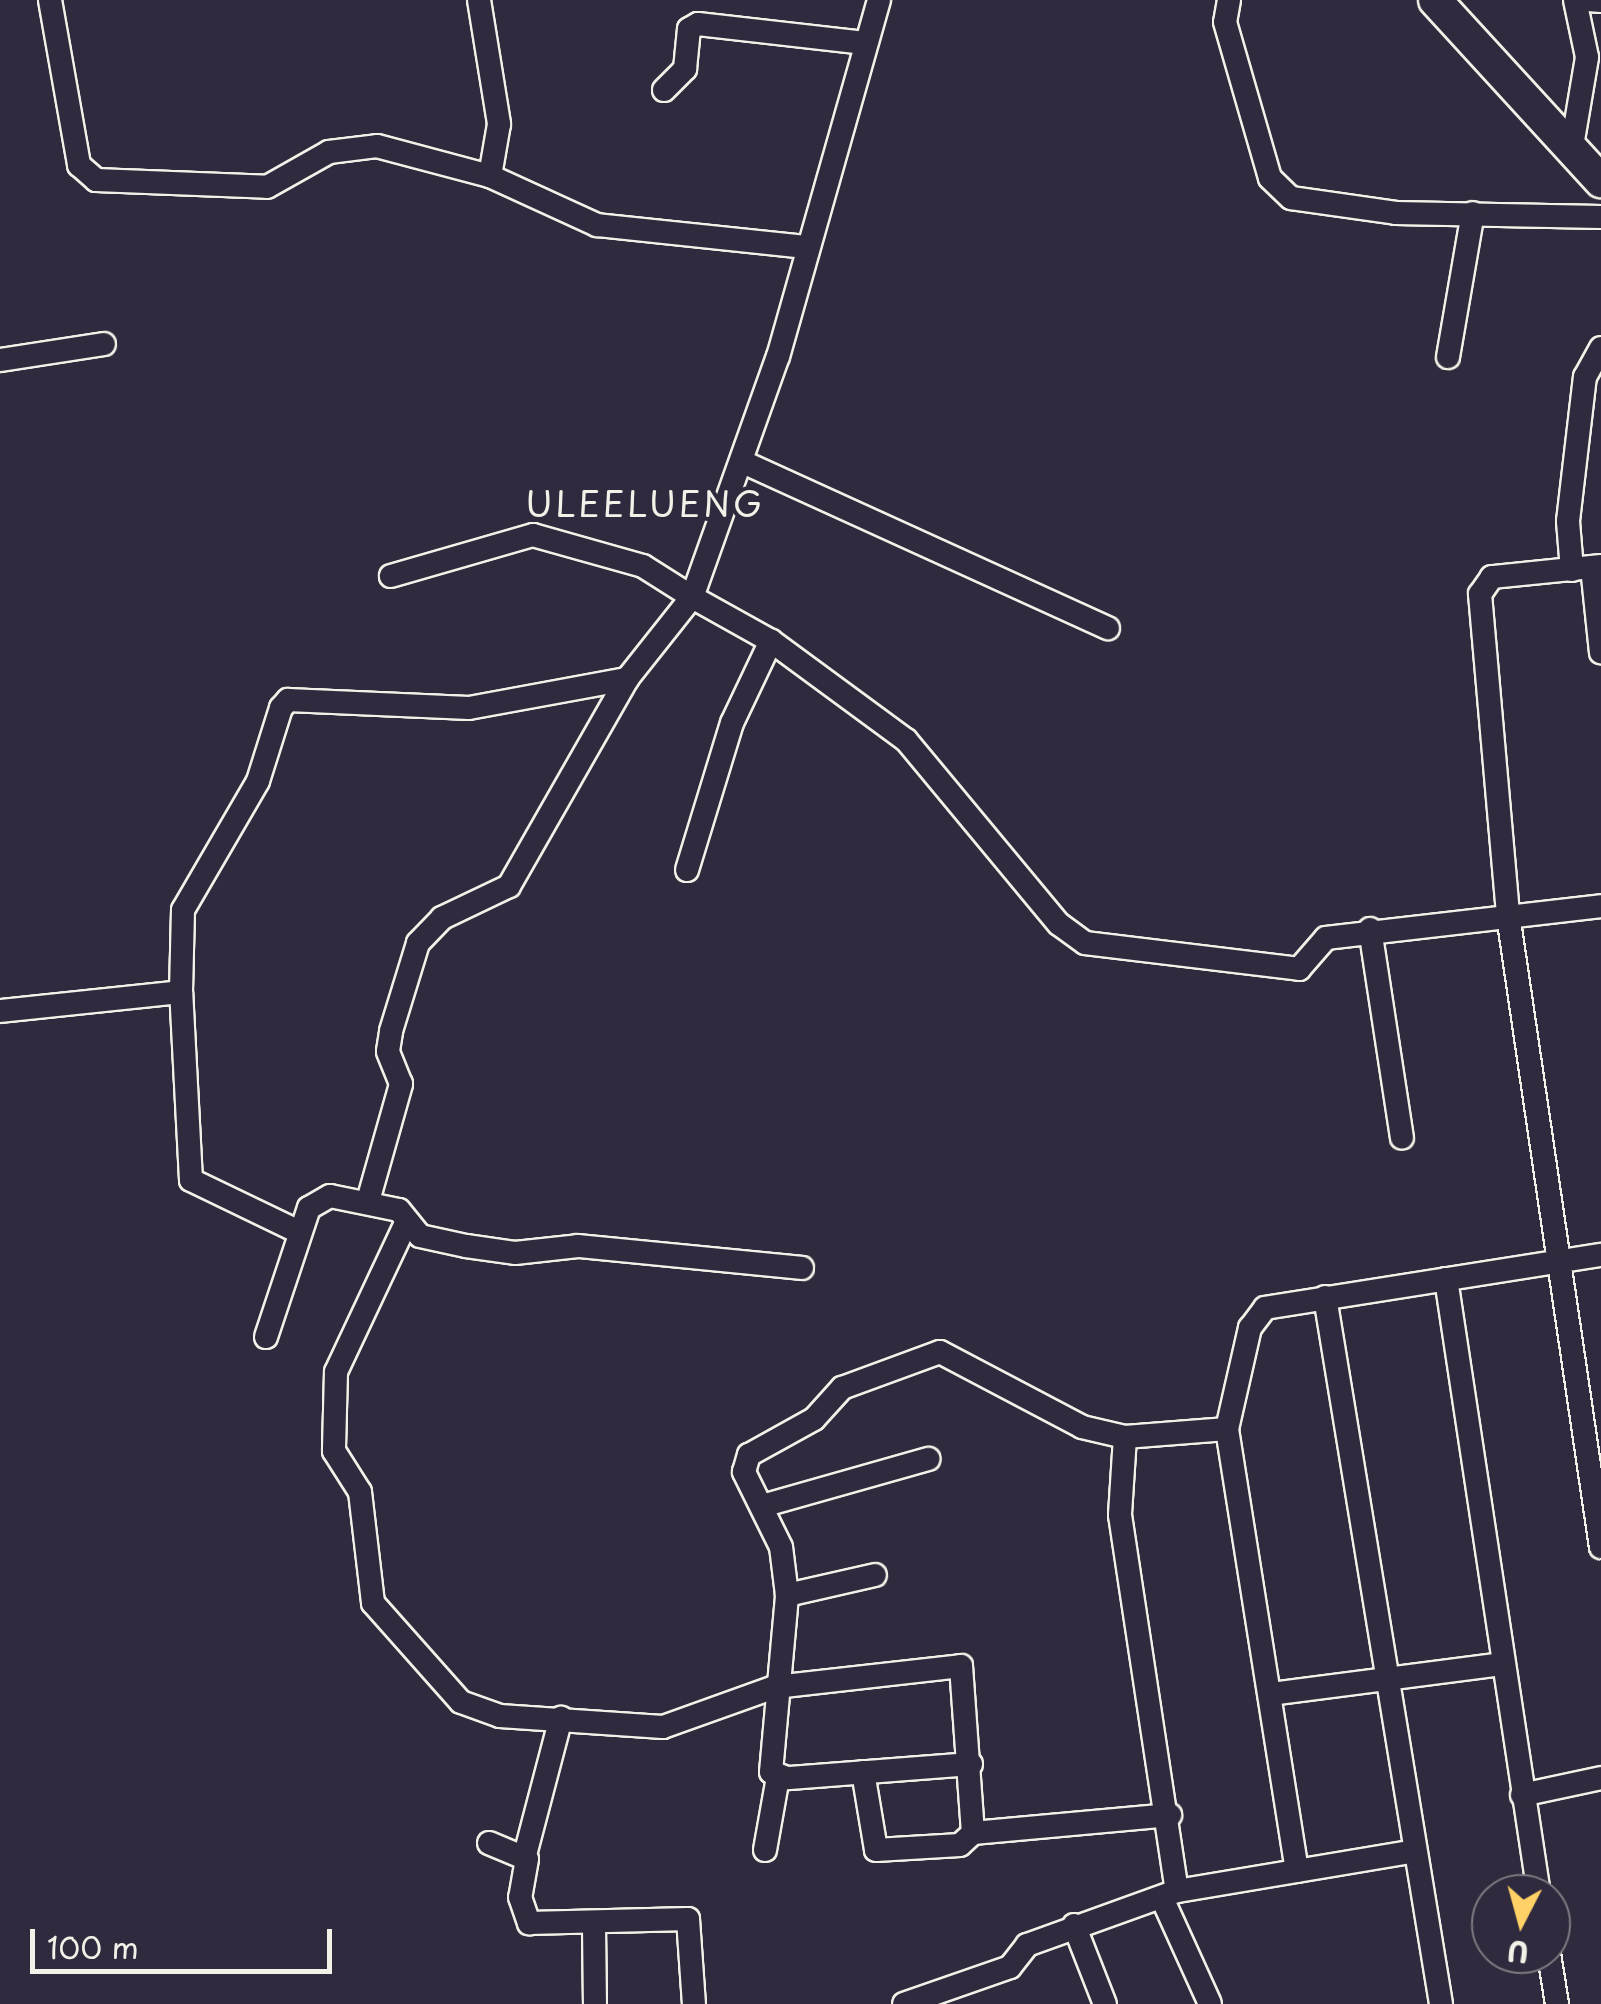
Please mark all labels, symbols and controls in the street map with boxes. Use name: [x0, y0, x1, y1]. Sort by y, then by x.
district label: ULEELUENG: [527, 482, 763, 524]
north arrow: [1471, 1874, 1571, 1974]
scale bar: [35, 1909, 338, 1971]
text: 100 m: [47, 1924, 139, 1969]
text: U: [1505, 1930, 1531, 1975]

